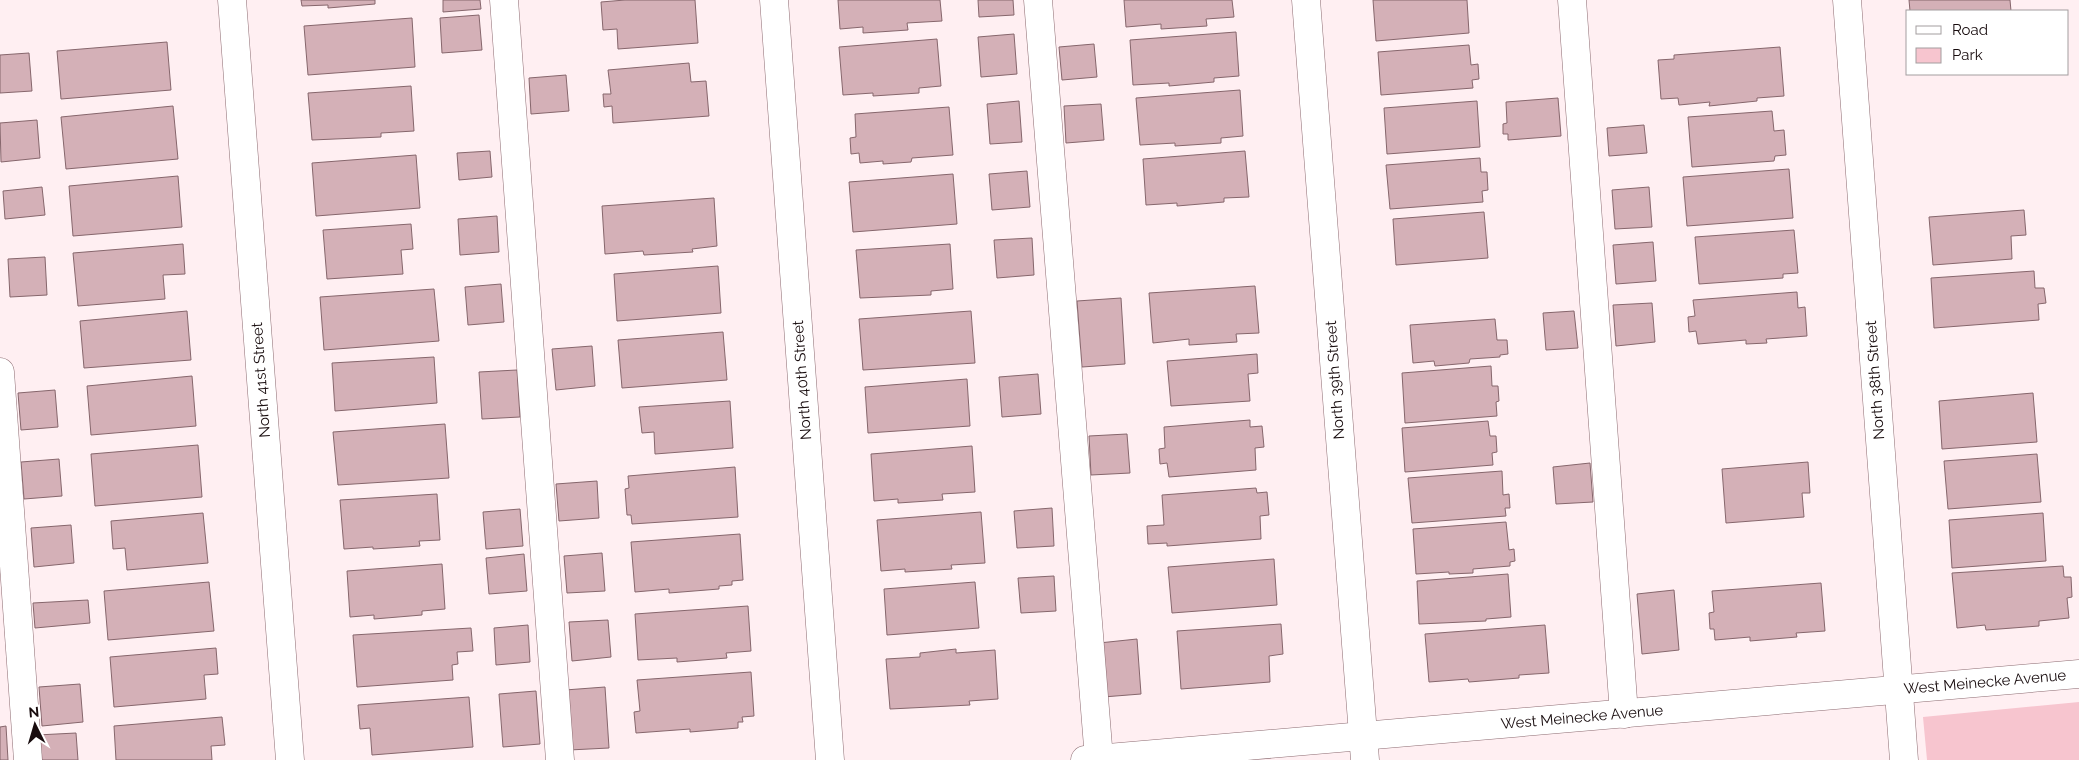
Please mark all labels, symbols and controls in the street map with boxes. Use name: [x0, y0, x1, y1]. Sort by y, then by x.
legend: [1906, 10, 2069, 75]
text: Road: [1952, 21, 1988, 39]
text: Park: [1952, 46, 1983, 64]
street label: North 40th Street: [789, 320, 815, 440]
street label: North 39th Street: [1322, 320, 1348, 440]
street label: North 38th Street: [1862, 320, 1888, 440]
street label: North 41st Street: [248, 322, 274, 438]
street label: West Meinecke Avenue: [1903, 666, 2067, 698]
north arrow: [10, 700, 60, 750]
street label: West Meinecke Avenue: [1500, 701, 1664, 733]
text: N: [28, 704, 40, 720]

